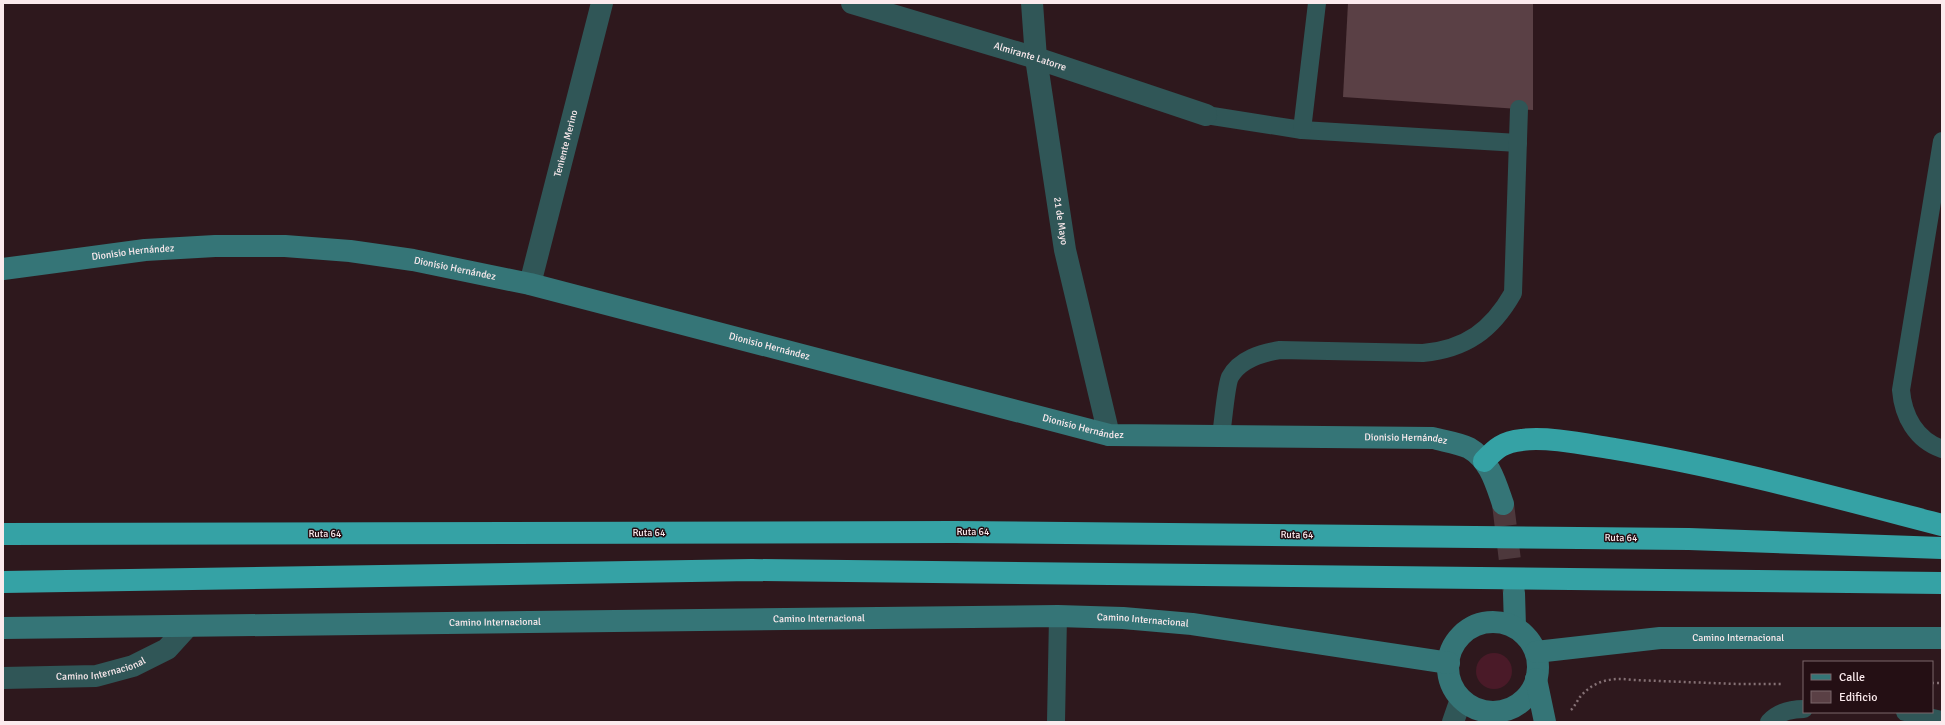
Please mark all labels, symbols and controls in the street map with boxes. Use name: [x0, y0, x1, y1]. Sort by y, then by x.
street label: Almirante Latorre: [992, 40, 1068, 74]
street label: Teniente Merino: [552, 109, 580, 178]
street label: 21 de Mayo: [1051, 196, 1070, 246]
street label: Dionisio Hernández: [91, 242, 175, 263]
street label: Dionisio Hernández: [413, 254, 497, 283]
street label: Dionisio Hernández: [727, 330, 812, 363]
street label: Dionisio Hernández: [1041, 412, 1124, 441]
street label: Dionisio Hernández: [1364, 431, 1449, 447]
street label: Ruta 64: [957, 526, 990, 538]
street label: Ruta 64: [633, 527, 666, 539]
street label: Ruta 64: [309, 528, 342, 540]
street label: Ruta 64: [1280, 529, 1314, 541]
street label: Ruta 64: [1604, 532, 1638, 544]
street label: Camino Internacional: [1097, 611, 1189, 630]
street label: Camino Internacional: [773, 612, 865, 625]
street label: Camino Internacional: [449, 616, 541, 629]
street label: Camino Internacional: [1692, 632, 1784, 644]
street label: Camino Internacional: [56, 655, 148, 683]
legend: [1803, 661, 1933, 713]
text: Calle: [1839, 670, 1865, 685]
text: Edificio: [1839, 690, 1877, 705]

